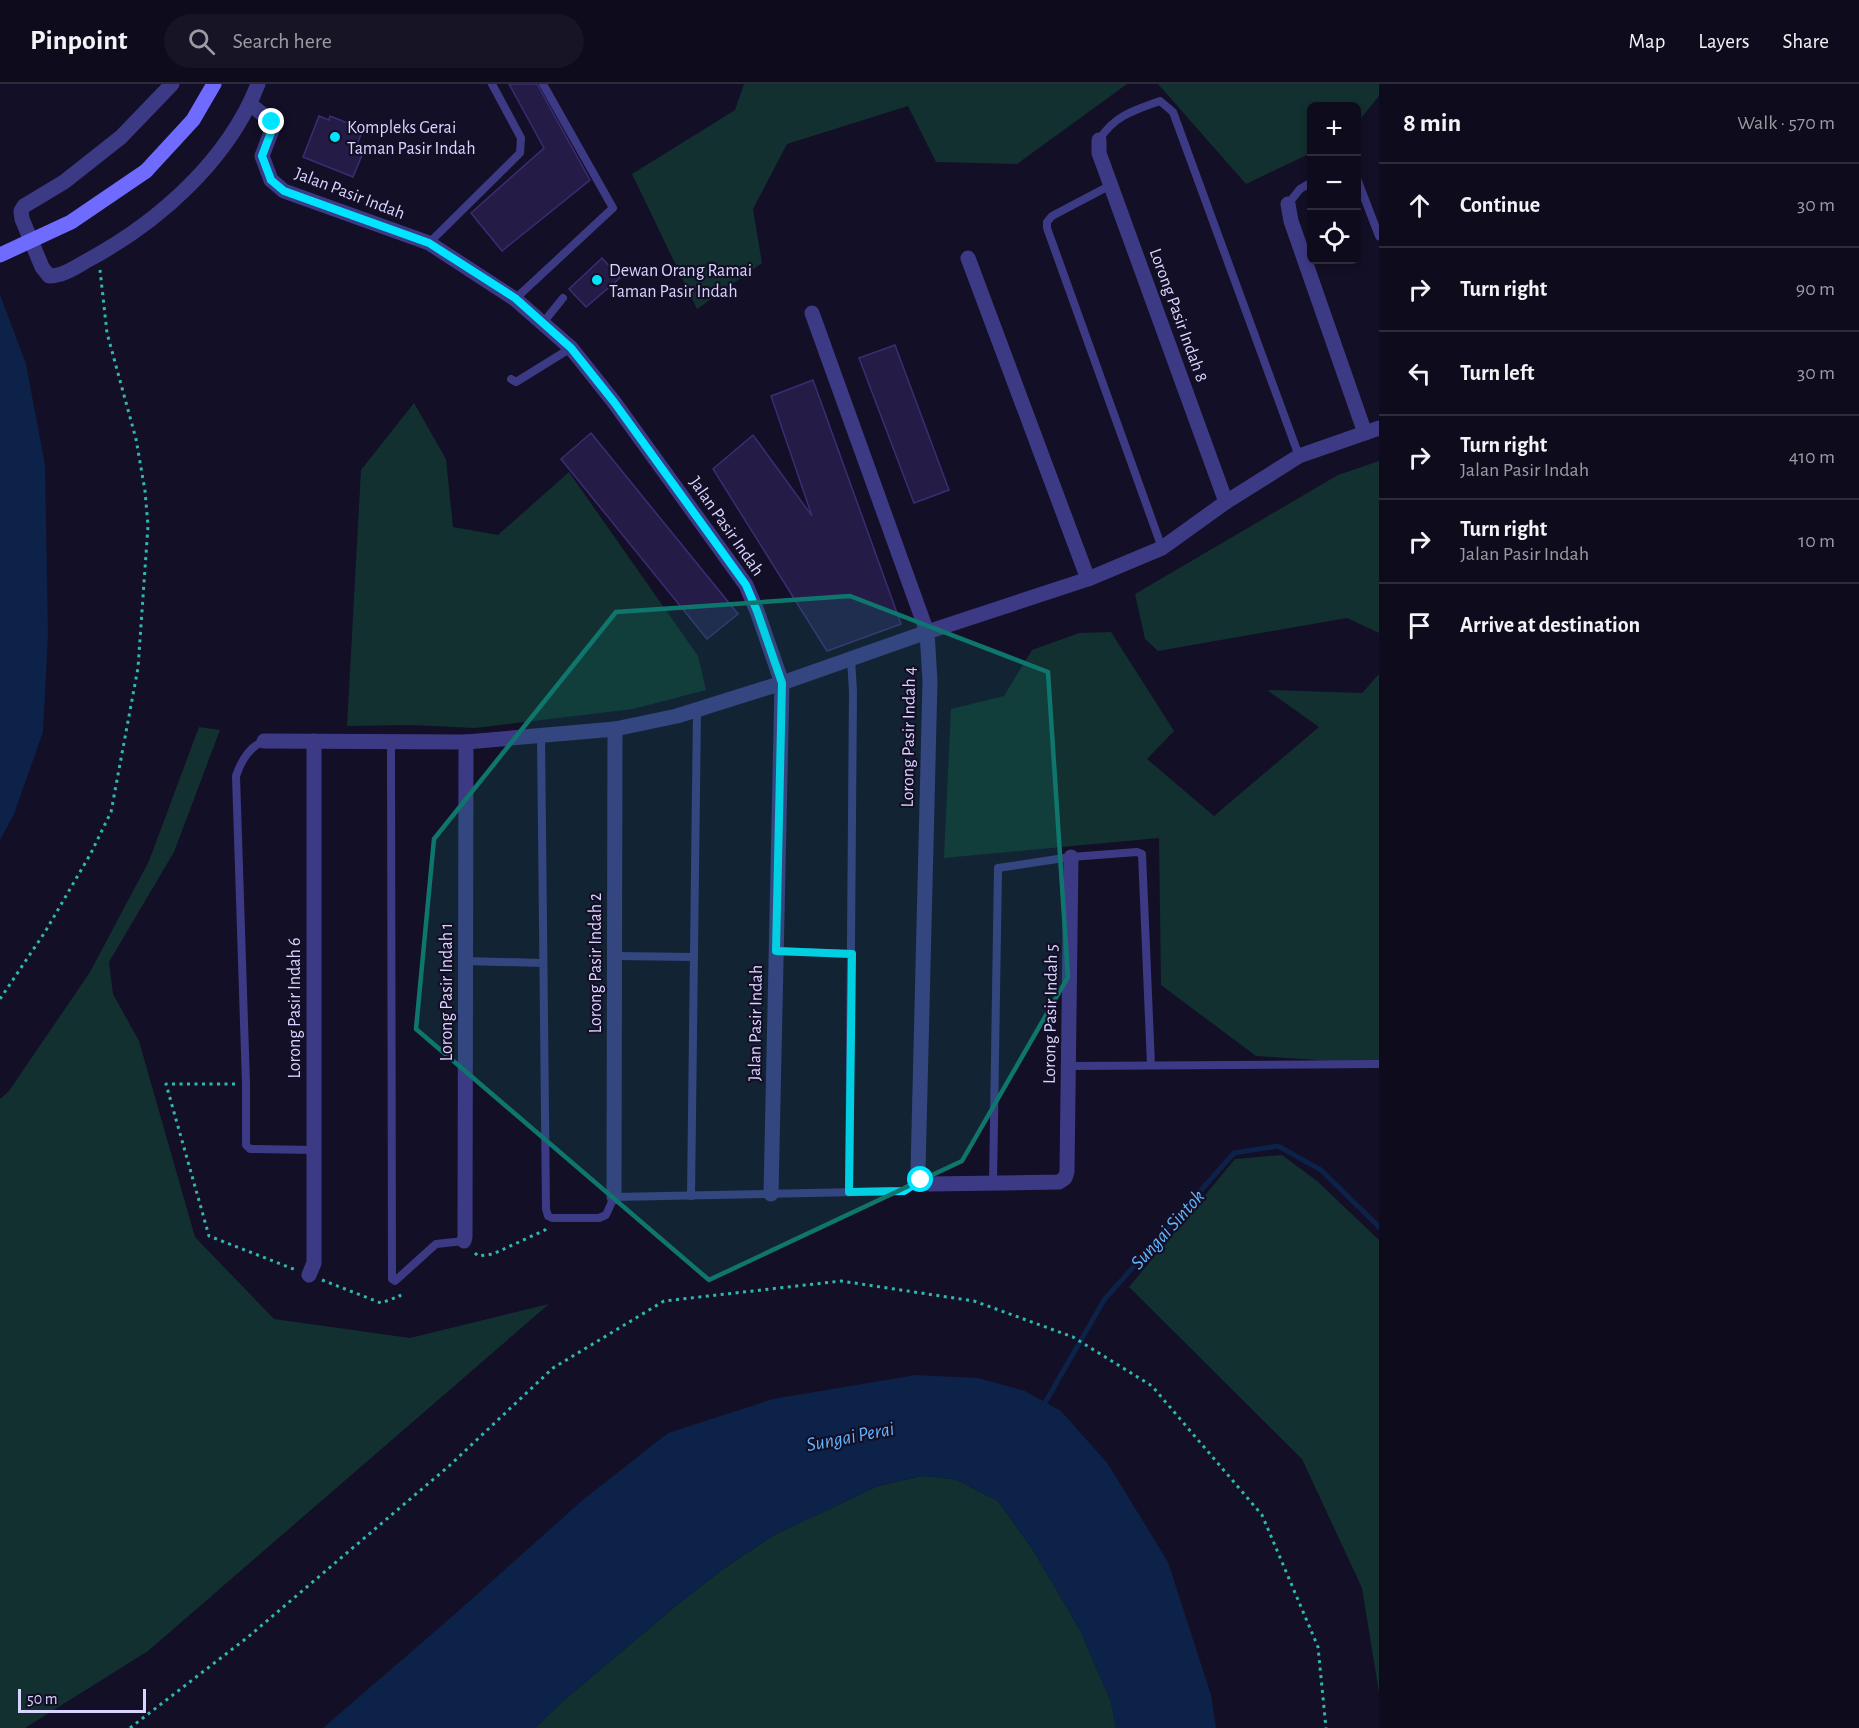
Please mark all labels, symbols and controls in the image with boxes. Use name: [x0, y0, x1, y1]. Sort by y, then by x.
search box: [164, 14, 584, 68]
icon: search: [185, 25, 218, 58]
text: Pinpoint: [30, 27, 128, 55]
text: Search here: [233, 30, 332, 52]
text: Map: [1629, 31, 1665, 52]
text: Layers: [1698, 31, 1749, 52]
text: Share: [1782, 31, 1829, 52]
map controls: [1307, 102, 1361, 264]
button: +: [1307, 102, 1361, 156]
route end: [258, 108, 284, 134]
text: 8 min: [1403, 110, 1461, 136]
text: Walk · 570 m: [1737, 113, 1835, 133]
place label: Kompleks Gerai Taman Pasir Indah: [347, 119, 476, 158]
marker: Kompleks Gerai Taman Pasir Indah: [328, 130, 342, 144]
button: −: [1307, 156, 1361, 210]
street label: Jalan Pasir Indah: [292, 165, 407, 223]
icon: ahead: [1403, 189, 1436, 222]
text: Continue: [1460, 194, 1540, 216]
text: 30 m: [1797, 195, 1835, 215]
button: locate: [1307, 210, 1361, 264]
street label: Lorong Pasir Indah 8: [1146, 246, 1211, 385]
place label: Dewan Orang Ramai Taman Pasir Indah: [609, 262, 752, 301]
marker: Dewan Orang Ramai Taman Pasir Indah: [590, 273, 604, 287]
icon: right: [1403, 273, 1436, 306]
text: Turn right: [1460, 278, 1547, 300]
text: 90 m: [1796, 279, 1835, 299]
icon: left: [1403, 357, 1436, 390]
text: Turn left: [1460, 362, 1534, 384]
text: 30 m: [1797, 363, 1835, 383]
text: Turn right: [1460, 434, 1547, 456]
icon: right: [1403, 441, 1436, 474]
text: 410 m: [1789, 447, 1835, 467]
text: Jalan Pasir Indah: [1460, 460, 1589, 480]
street label: Jalan Pasir Indah: [685, 474, 767, 579]
text: Turn right: [1460, 518, 1547, 540]
icon: right: [1403, 525, 1436, 558]
text: 10 m: [1798, 531, 1835, 551]
text: Jalan Pasir Indah: [1460, 544, 1589, 564]
icon: arrive: [1403, 609, 1436, 642]
text: Arrive at destination: [1460, 614, 1640, 636]
street label: Lorong Pasir Indah 4: [899, 666, 919, 808]
street label: Lorong Pasir Indah 2: [587, 893, 605, 1033]
street label: Lorong Pasir Indah 1: [438, 923, 456, 1061]
street label: Lorong Pasir Indah 6: [286, 938, 304, 1078]
street label: Lorong Pasir Indah 5: [1041, 944, 1061, 1084]
street label: Jalan Pasir Indah: [746, 965, 766, 1081]
route start: [907, 1166, 933, 1192]
water label: Sungai Sintok: [1127, 1186, 1208, 1273]
water label: Sungai Perai: [805, 1419, 896, 1455]
scale bar: [18, 1686, 146, 1714]
text: 50 m: [27, 1691, 58, 1707]

